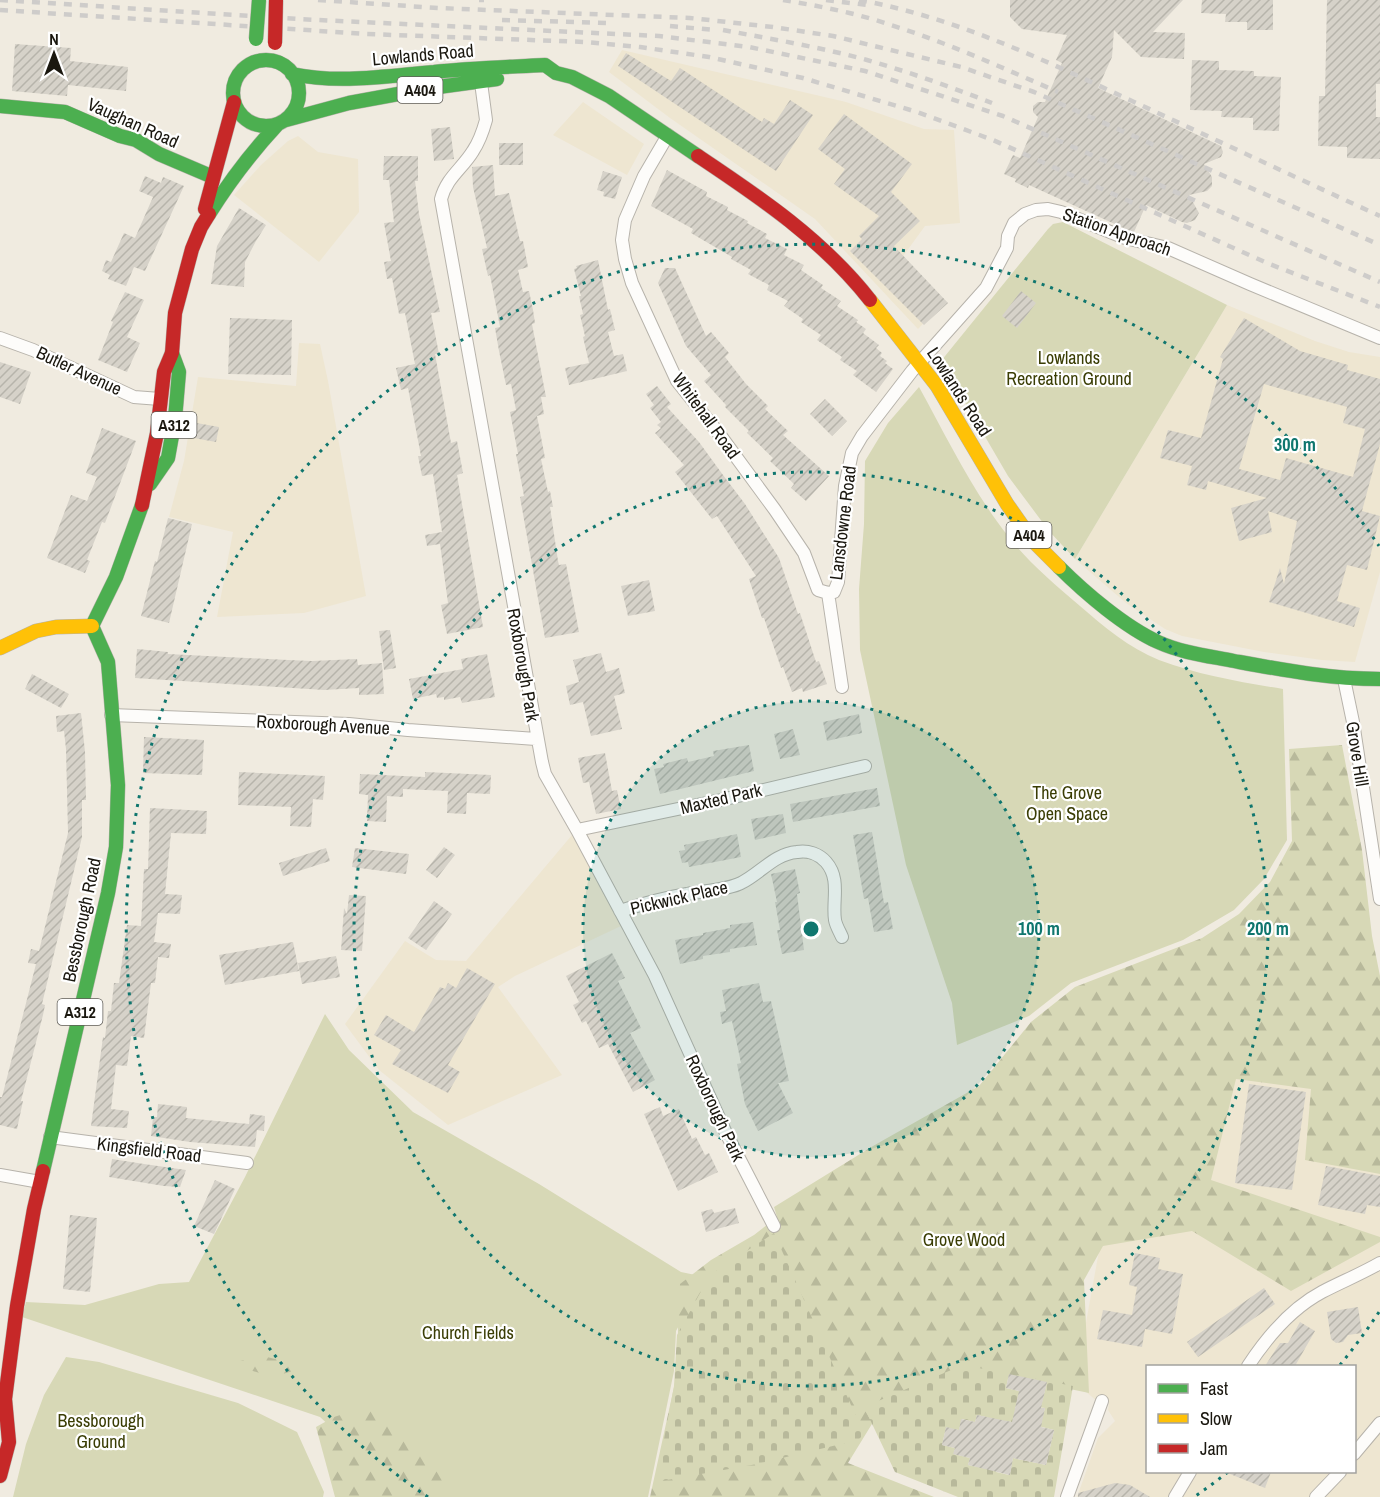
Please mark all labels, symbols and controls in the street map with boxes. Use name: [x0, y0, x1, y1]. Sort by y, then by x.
north arrow: [24, 24, 84, 84]
text: N: [49, 28, 59, 50]
street label: Lowlands Road: [371, 38, 475, 71]
road number: A404: [398, 77, 442, 103]
street label: Vaughan Road: [84, 91, 183, 154]
street label: Station Approach: [1060, 201, 1175, 262]
street label: Butler Avenue: [32, 340, 126, 401]
street label: Lowlands Road: [921, 342, 998, 441]
park label: Lowlands Recreation Ground: [1006, 345, 1132, 391]
street label: Whitehall Road: [667, 368, 746, 464]
road number: A312: [152, 412, 196, 438]
text: 300 m: [1274, 432, 1316, 457]
street label: Lansdowne Road: [823, 464, 862, 581]
road number: A404: [1006, 522, 1052, 548]
street label: Roxborough Park: [501, 606, 546, 724]
street label: Roxborough Avenue: [256, 709, 390, 740]
street label: Grove Hill: [1340, 720, 1375, 788]
street label: Maxted Park: [678, 777, 765, 820]
park label: The Grove Open Space: [1026, 780, 1108, 826]
street label: Bessborough Road: [56, 855, 107, 984]
street label: Pickwick Place: [628, 874, 730, 921]
text: 100 m: [1018, 916, 1060, 941]
text: 200 m: [1247, 916, 1289, 941]
centre of rings: [801, 919, 821, 939]
road number: A312: [58, 999, 103, 1025]
street label: Roxborough Park: [680, 1050, 751, 1166]
street label: Kingsfield Road: [95, 1131, 203, 1168]
park label: Grove Wood: [923, 1227, 1005, 1252]
park label: Church Fields: [422, 1320, 514, 1345]
legend: [1146, 1365, 1356, 1473]
text: Fast: [1200, 1376, 1228, 1401]
text: Slow: [1200, 1406, 1232, 1431]
park label: Bessborough Ground: [58, 1408, 144, 1454]
text: Jam: [1200, 1436, 1228, 1461]

